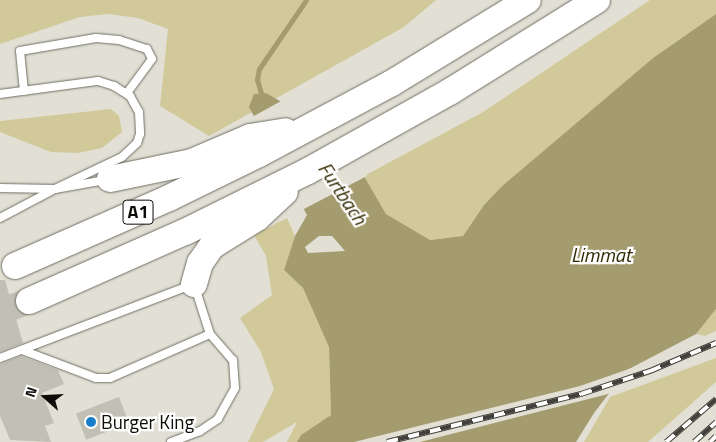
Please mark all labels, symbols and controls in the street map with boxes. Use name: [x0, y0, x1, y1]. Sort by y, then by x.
water label: Furtbach: [313, 157, 373, 229]
road number: A1: [122, 196, 154, 228]
water label: Limmat: [571, 242, 631, 266]
north arrow: [20, 372, 70, 422]
text: N: [19, 384, 42, 400]
place label: Burger King: [101, 411, 194, 433]
marker: Burger King: [85, 416, 97, 428]

